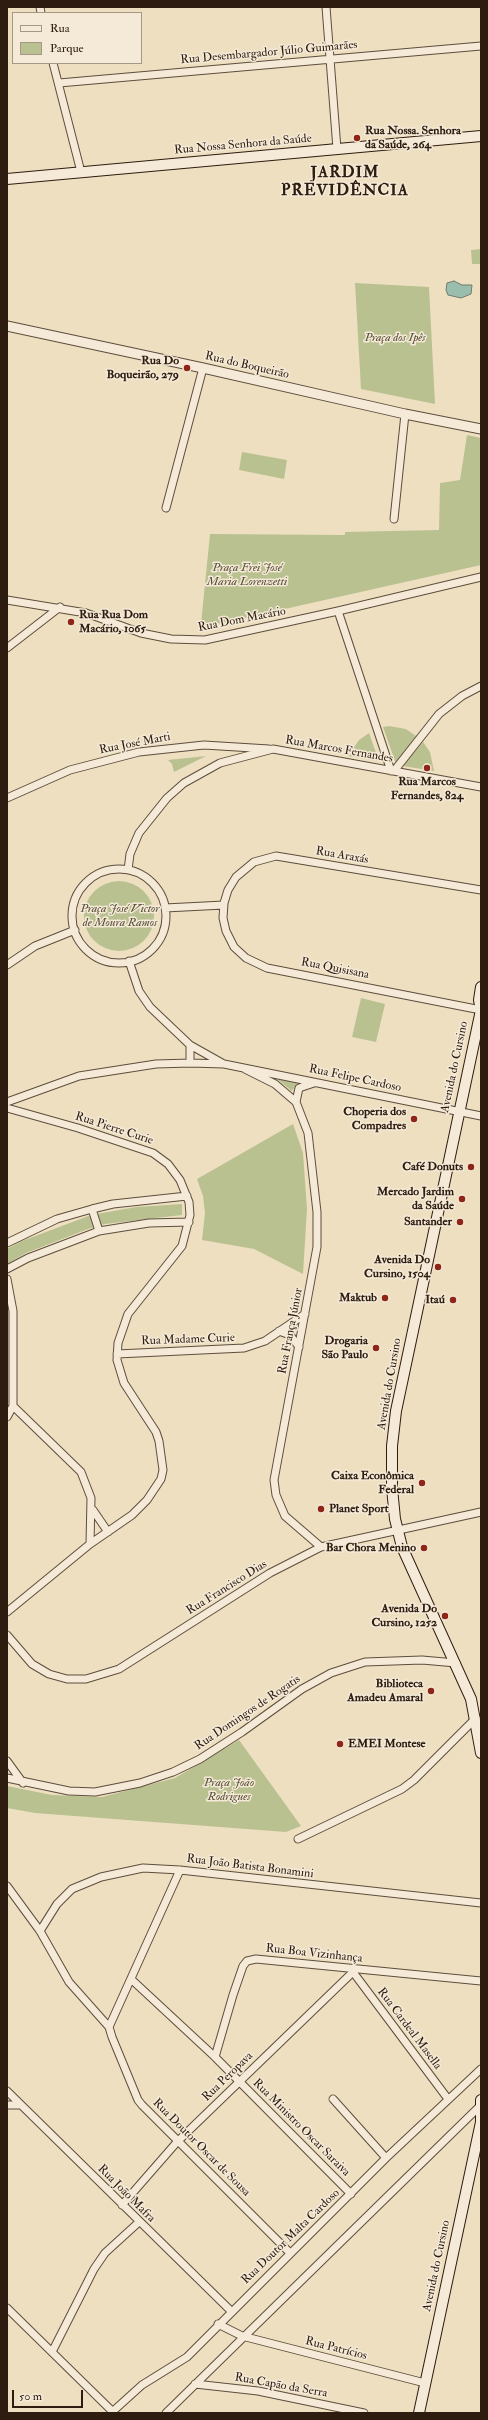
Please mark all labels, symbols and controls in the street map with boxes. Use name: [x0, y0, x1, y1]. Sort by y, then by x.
legend: [12, 12, 142, 64]
text: Rua: [50, 21, 70, 36]
street label: Rua Desembargador Júlio Guimarães: [180, 38, 358, 68]
text: Parque: [50, 41, 84, 56]
place label: Rua Nossa. Senhora da Saúde, 264: [365, 124, 461, 152]
street label: Rua Nossa Senhora da Saúde: [174, 132, 312, 158]
marker: Rua Nossa. Senhora da Saúde, 264: [352, 133, 362, 143]
district label: JARDIM PREVIDÊNCIA: [281, 164, 409, 202]
park label: Praça dos Ipês: [364, 331, 426, 345]
street label: Rua do Boqueirão: [204, 349, 290, 383]
place label: Rua Do Boqueirão, 279: [106, 354, 179, 382]
marker: Rua Do Boqueirão, 279: [182, 363, 192, 373]
park label: Praça Frei José Maria Lorenzetti: [207, 561, 287, 589]
street label: Rua Dom Macário: [197, 604, 287, 636]
place label: Rua Rua Dom Macário, 1065: [79, 608, 148, 636]
marker: Rua Rua Dom Macário, 1065: [66, 617, 76, 627]
street label: Rua José Marti: [98, 730, 172, 758]
street label: Rua Marcos Fernandes: [284, 733, 394, 767]
marker: Rua Marcos Fernandes, 824: [422, 763, 432, 773]
place label: Rua Marcos Fernandes, 824: [391, 775, 463, 803]
street label: Rua Araxás: [314, 844, 370, 868]
park label: Praça José Victor de Moura Ramos: [80, 902, 160, 930]
street label: Rua Quisisana: [300, 955, 370, 983]
street label: Avenida do Cursino: [438, 1020, 472, 1114]
street label: Rua Felipe Cardoso: [308, 1062, 402, 1096]
place label: Choperia dos Compadres: [343, 1105, 406, 1133]
street label: Rua Pierre Curie: [73, 1110, 155, 1148]
marker: Choperia dos Compadres: [409, 1114, 419, 1124]
place label: Café Donuts: [402, 1160, 463, 1174]
marker: Café Donuts: [466, 1162, 476, 1172]
place label: Mercado Jardim da Saúde: [377, 1185, 454, 1213]
marker: Mercado Jardim da Saúde: [457, 1194, 467, 1204]
place label: Santander: [404, 1215, 452, 1229]
marker: Santander: [455, 1217, 465, 1227]
place label: Avenida Do Cursino, 1504: [364, 1253, 430, 1281]
marker: Avenida Do Cursino, 1504: [433, 1262, 443, 1272]
street label: Rua França Júnior: [276, 1287, 306, 1375]
place label: Maktub: [339, 1291, 377, 1305]
marker: Maktub: [380, 1293, 390, 1303]
place label: Itaú: [425, 1293, 445, 1307]
marker: Itaú: [448, 1295, 458, 1305]
street label: Rua Madame Curie: [141, 1331, 235, 1349]
place label: Drogaria São Paulo: [321, 1334, 368, 1362]
street label: Avenida do Cursino: [375, 1337, 405, 1431]
marker: Drogaria São Paulo: [371, 1343, 381, 1353]
place label: Caixa Econômica Federal: [331, 1469, 414, 1497]
marker: Caixa Econômica Federal: [417, 1478, 427, 1488]
place label: Planet Sport: [329, 1502, 389, 1516]
marker: Planet Sport: [316, 1504, 326, 1514]
place label: Bar Chora Menino: [326, 1541, 416, 1555]
marker: Bar Chora Menino: [419, 1543, 429, 1553]
street label: Rua Francisco Dias: [184, 1557, 270, 1619]
place label: Avenida Do Cursino, 1252: [371, 1602, 437, 1630]
marker: Avenida Do Cursino, 1252: [440, 1611, 450, 1621]
street label: Rua Domingos de Rogatis: [192, 1672, 304, 1754]
place label: Biblioteca Amadeu Amaral: [347, 1677, 423, 1705]
marker: Biblioteca Amadeu Amaral: [426, 1686, 436, 1696]
place label: EMEI Montese: [348, 1737, 426, 1751]
marker: EMEI Montese: [335, 1739, 345, 1749]
park label: Praça João Rodrigues: [204, 1776, 254, 1804]
street label: Rua João Batista Bonamini: [186, 1852, 314, 1882]
street label: Rua Boa Vizinhança: [265, 1942, 363, 1966]
street label: Rua Cardeal Masella: [374, 1985, 444, 2073]
street label: Rua Peropava: [200, 2049, 256, 2105]
street label: Rua Ministro Oscar Saraiva: [249, 2076, 353, 2180]
street label: Rua Doutor Oscar de Sousa: [149, 2096, 253, 2200]
street label: Rua João Mafra: [94, 2162, 158, 2226]
street label: Rua Doutor Malta Cardoso: [239, 2186, 343, 2288]
street label: Avenida do Cursino: [420, 2219, 454, 2313]
street label: Rua Patrícios: [304, 2334, 368, 2364]
street label: Rua Capão da Serra: [233, 2371, 329, 2401]
scale bar: [14, 2382, 85, 2408]
text: 50 m: [19, 2389, 42, 2404]

